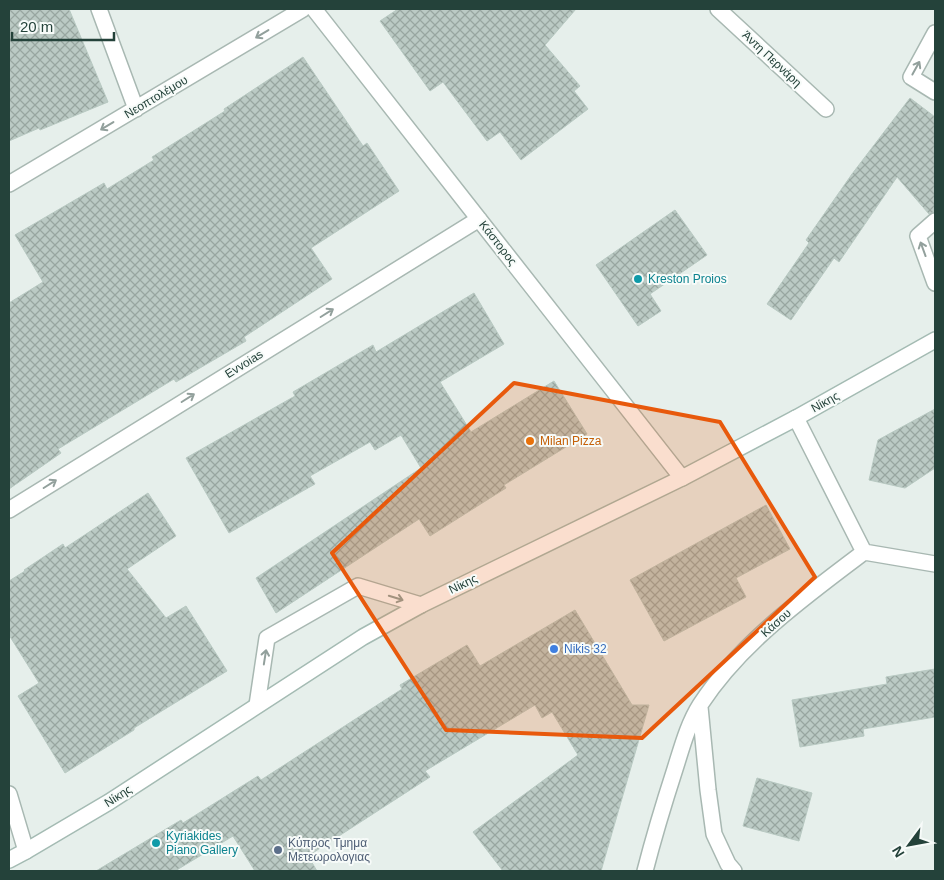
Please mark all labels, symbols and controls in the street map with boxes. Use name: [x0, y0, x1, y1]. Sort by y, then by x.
scale bar: [12, 10, 115, 42]
text: 20 m: [20, 18, 53, 35]
street label: Άντη Περνάρη: [739, 28, 805, 90]
one-way arrow: [255, 29, 269, 39]
one-way arrow: [911, 60, 921, 75]
street label: Νεοπτολέμου: [122, 73, 190, 121]
one-way arrow: [100, 121, 114, 131]
street label: Κάστορος: [476, 218, 520, 268]
one-way arrow: [918, 242, 927, 257]
place label: Kreston Proios: [648, 272, 727, 286]
marker: Kreston Proios: [632, 273, 644, 285]
one-way arrow: [319, 307, 333, 317]
street label: Evvoias: [222, 347, 266, 381]
street label: Νίκης: [809, 389, 842, 415]
one-way arrow: [181, 393, 195, 403]
place label: Milan Pizza: [540, 434, 602, 448]
marker: Milan Pizza: [524, 435, 536, 447]
one-way arrow: [43, 478, 57, 488]
street label: Νίκης: [447, 571, 480, 597]
one-way arrow: [388, 593, 404, 603]
street label: Κάσου: [758, 606, 794, 640]
place label: Nikis 32: [564, 642, 607, 656]
marker: Nikis 32: [548, 643, 560, 655]
one-way arrow: [260, 649, 270, 665]
street label: Νίκης: [102, 782, 134, 810]
north arrow: [884, 820, 934, 870]
place label: Kyriakides Piano Gallery: [166, 829, 238, 857]
place label: Κύπρος Τμημα Μετεωρολογιας: [288, 836, 370, 864]
marker: Kyriakides Piano Gallery: [150, 837, 162, 849]
text: N: [889, 843, 907, 860]
marker: Κύπρος Τμημα Μετεωρολογιας: [272, 844, 284, 856]

